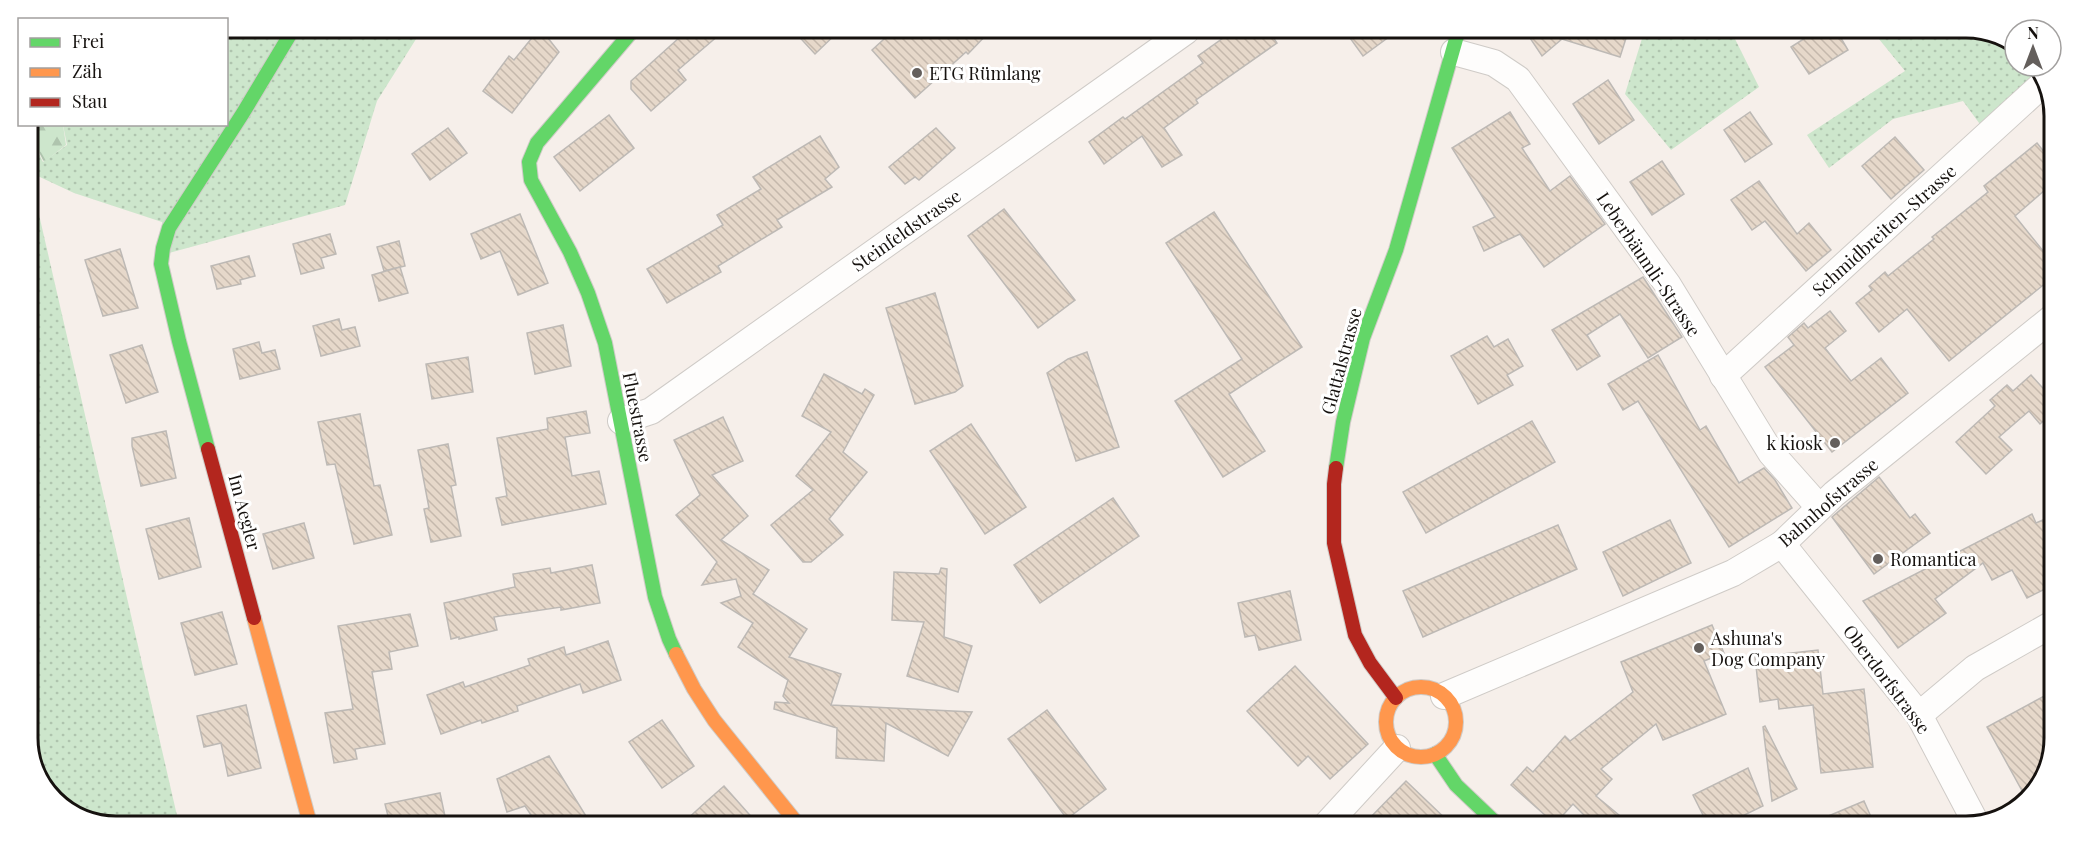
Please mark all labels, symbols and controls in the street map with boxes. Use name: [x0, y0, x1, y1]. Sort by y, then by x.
legend: [18, 18, 228, 126]
north arrow: [2003, 18, 2063, 78]
text: N: [2027, 22, 2039, 43]
text: Frei: [72, 29, 104, 53]
text: Zäh: [72, 59, 103, 83]
place label: ETG Rümlang: [929, 61, 1041, 85]
marker: ETG Rümlang: [910, 66, 924, 80]
text: Stau: [72, 89, 108, 113]
street label: Schmidbreiten-Strasse: [1807, 159, 1961, 301]
street label: Steinfeldstrasse: [847, 183, 965, 277]
street label: Leberbäumli-Strasse: [1592, 187, 1706, 341]
street label: Glattalstrasse: [1315, 305, 1367, 417]
street label: Fluestrasse: [617, 370, 659, 464]
place label: k kiosk: [1766, 431, 1823, 455]
marker: k kiosk: [1828, 436, 1842, 450]
street label: Bahnhofstrasse: [1773, 452, 1883, 552]
street label: Im Aegler: [223, 471, 267, 553]
place label: Romantica: [1890, 547, 1977, 571]
marker: Romantica: [1871, 552, 1885, 566]
street label: Oberdorfstrasse: [1838, 619, 1936, 739]
place label: Ashuna's Dog Company: [1710, 626, 1825, 671]
marker: Ashuna's Dog Company: [1692, 641, 1706, 655]

